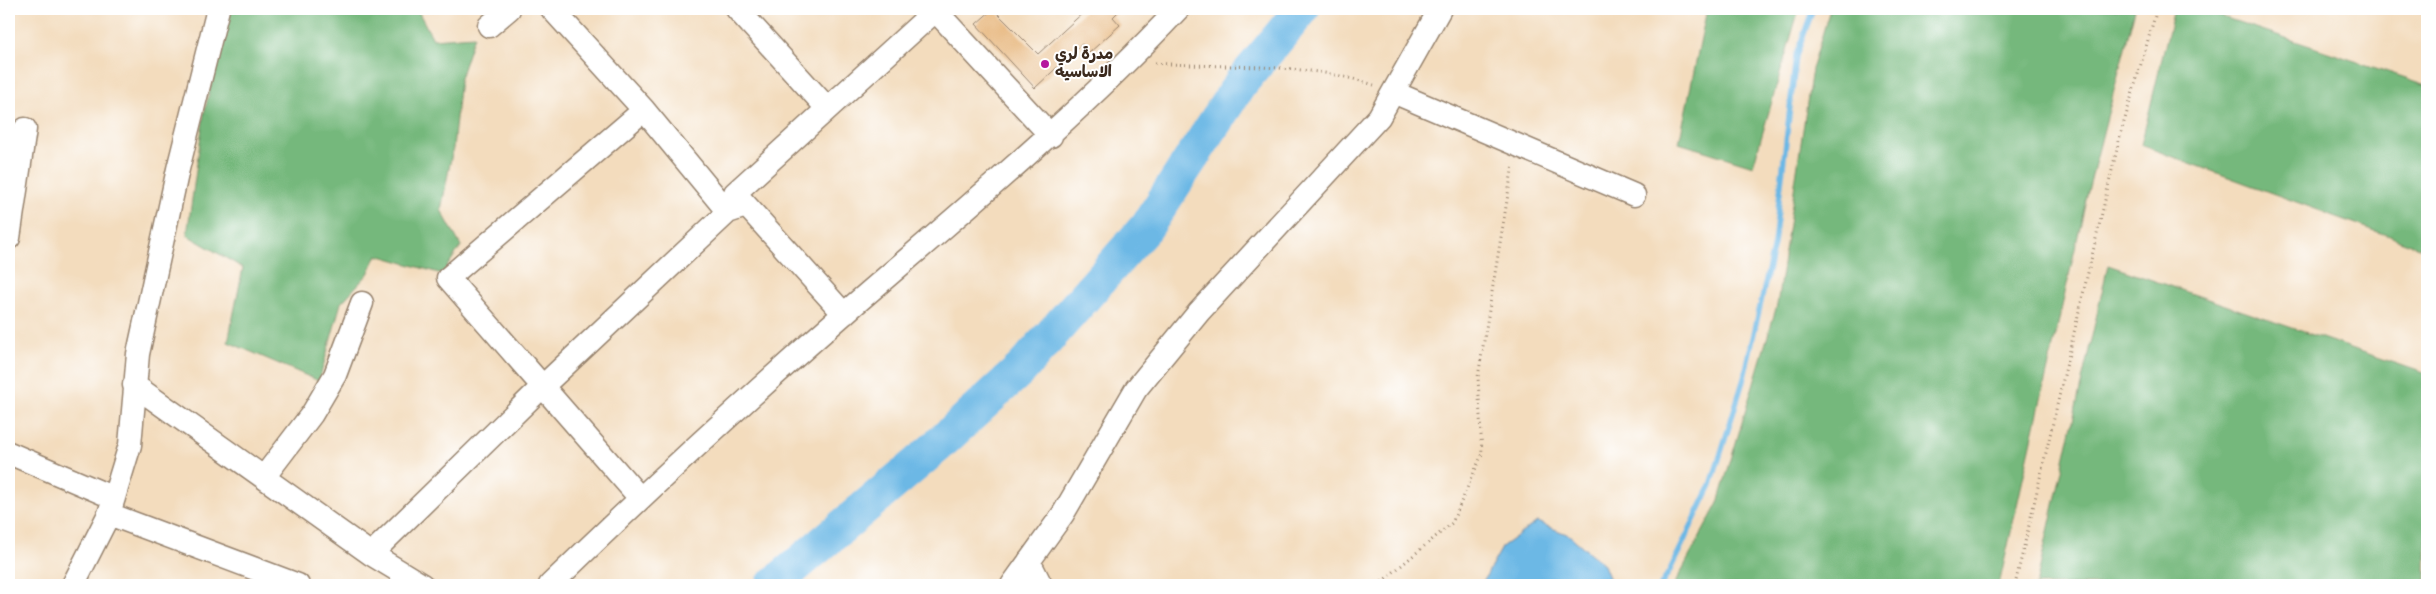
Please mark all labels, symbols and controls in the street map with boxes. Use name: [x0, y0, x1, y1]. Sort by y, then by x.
place label: مدرة لري الاساسیه: [1055, 44, 1113, 85]
marker: مدرة لري الاساسیه: [1039, 58, 1051, 70]

